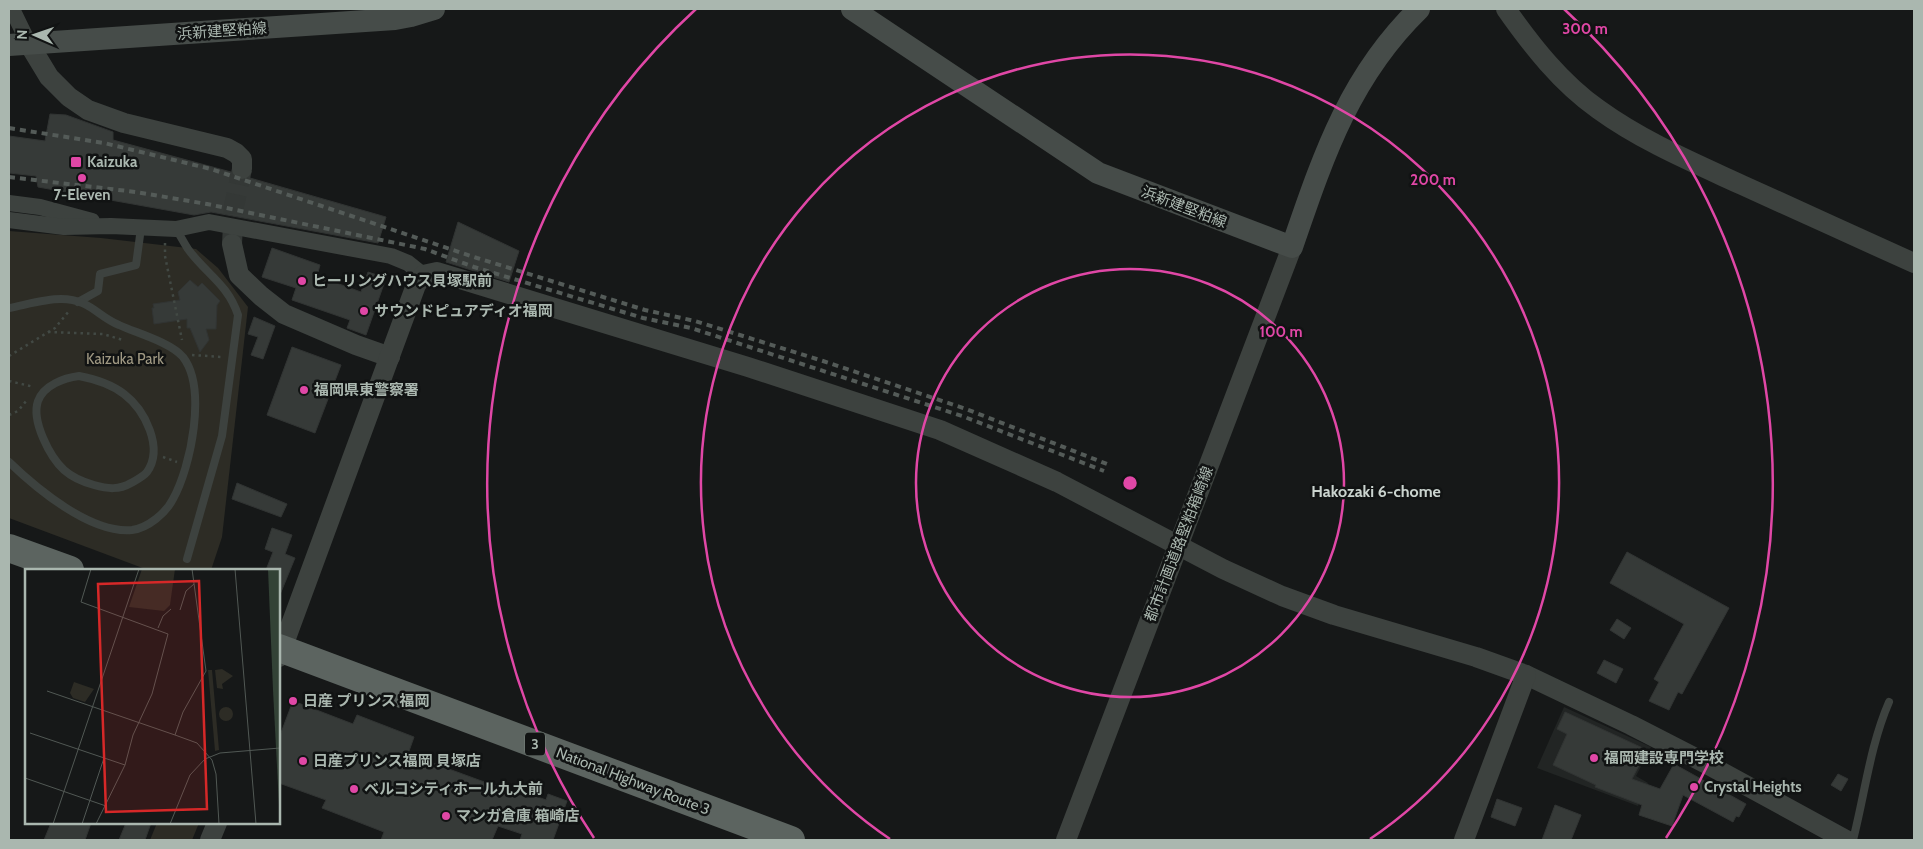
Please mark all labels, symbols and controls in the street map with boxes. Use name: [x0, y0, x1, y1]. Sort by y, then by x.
north arrow: [10, 10, 60, 60]
street label: 浜新建堅粕線: [176, 19, 268, 43]
text: 300 m: [1562, 20, 1608, 38]
text: N: [13, 29, 31, 40]
place label: Kaizuka: [87, 153, 138, 171]
marker: Kaizuka: [69, 155, 83, 169]
text: 200 m: [1410, 171, 1456, 189]
marker: 7-Eleven: [76, 172, 88, 184]
street label: 浜新建堅粕線: [1139, 182, 1229, 232]
place label: 7-Eleven: [53, 186, 111, 204]
place label: ヒーリングハウス貝塚駅前: [312, 272, 492, 290]
marker: ヒーリングハウス貝塚駅前: [296, 275, 308, 287]
place label: サウンドピュアディオ福岡: [374, 302, 553, 320]
marker: サウンドピュアディオ福岡: [358, 305, 370, 317]
text: 100 m: [1259, 323, 1303, 341]
park label: Kaizuka Park: [86, 350, 164, 368]
place label: 福岡県東警察署: [313, 381, 419, 399]
marker: 福岡県東警察署: [298, 384, 310, 396]
street label: 都市計画道路堅粕箱崎線: [1141, 464, 1217, 624]
centre of rings: [1121, 474, 1139, 492]
district label: Hakozaki 6-chome: [1311, 482, 1441, 501]
inset map: [25, 569, 280, 824]
place label: 日産 プリンス 福岡: [303, 692, 429, 710]
marker: 日産 プリンス 福岡: [287, 695, 299, 707]
road number: 3: [525, 732, 545, 756]
street label: National Highway Route 3: [554, 743, 712, 819]
place label: 福岡建設専門学校: [1603, 749, 1724, 767]
place label: 日産プリンス福岡 貝塚店: [313, 752, 481, 770]
marker: 福岡建設専門学校: [1588, 752, 1600, 764]
marker: 日産プリンス福岡 貝塚店: [297, 755, 309, 767]
place label: Crystal Heights: [1704, 778, 1802, 796]
place label: ベルコシティホール九大前: [364, 780, 543, 798]
marker: Crystal Heights: [1688, 781, 1700, 793]
marker: ベルコシティホール九大前: [348, 783, 360, 795]
place label: マンガ倉庫 箱崎店: [456, 807, 579, 825]
marker: マンガ倉庫 箱崎店: [440, 810, 452, 822]

